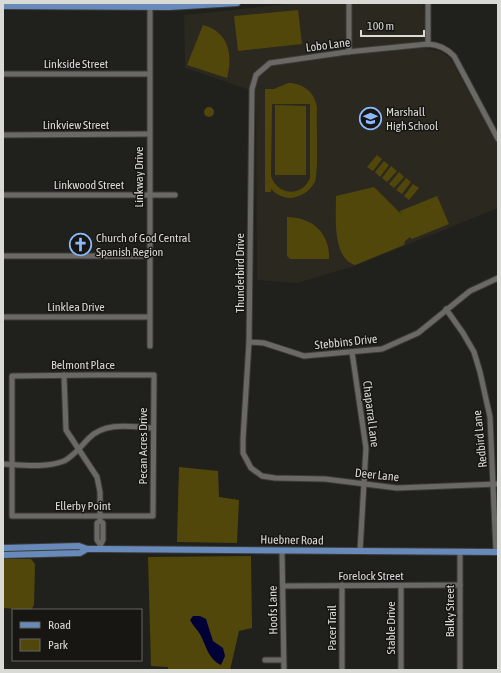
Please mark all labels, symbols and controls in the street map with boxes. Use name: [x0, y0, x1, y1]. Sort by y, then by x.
scale bar: [361, 12, 424, 38]
text: 100 m: [367, 19, 394, 33]
street label: Lobo Lane: [305, 35, 351, 55]
street label: Linkside Street: [44, 57, 109, 71]
place label: Marshall High School: [386, 105, 439, 133]
school or university icon: Marshall High School: [357, 106, 383, 132]
street label: Linkview Street: [43, 118, 110, 132]
street label: Linkway Drive: [132, 146, 146, 208]
street label: Linkwood Street: [54, 178, 125, 192]
place label: Church of God Central Spanish Region: [96, 231, 191, 259]
church icon: Church of God Central Spanish Region: [68, 232, 94, 258]
street label: Thunderbird Drive: [233, 233, 247, 313]
street label: Linklea Drive: [47, 300, 105, 314]
street label: Stebbins Drive: [314, 332, 378, 352]
street label: Belmont Place: [51, 358, 115, 372]
street label: Chaparral Lane: [360, 380, 382, 448]
street label: Pecan Acres Drive: [136, 407, 150, 485]
street label: Redbird Lane: [470, 409, 490, 469]
street label: Deer Lane: [354, 466, 400, 484]
street label: Ellerby Point: [55, 499, 112, 513]
street label: Huebner Road: [260, 532, 324, 548]
street label: Forelock Street: [338, 569, 404, 583]
street label: Balky Street: [443, 584, 457, 637]
street label: Hoofs Lane: [266, 585, 280, 635]
street label: Stable Drive: [384, 601, 398, 655]
street label: Pacer Trail: [325, 604, 339, 651]
legend: [12, 609, 142, 661]
text: Road: [48, 618, 71, 632]
text: Park: [48, 638, 69, 652]

